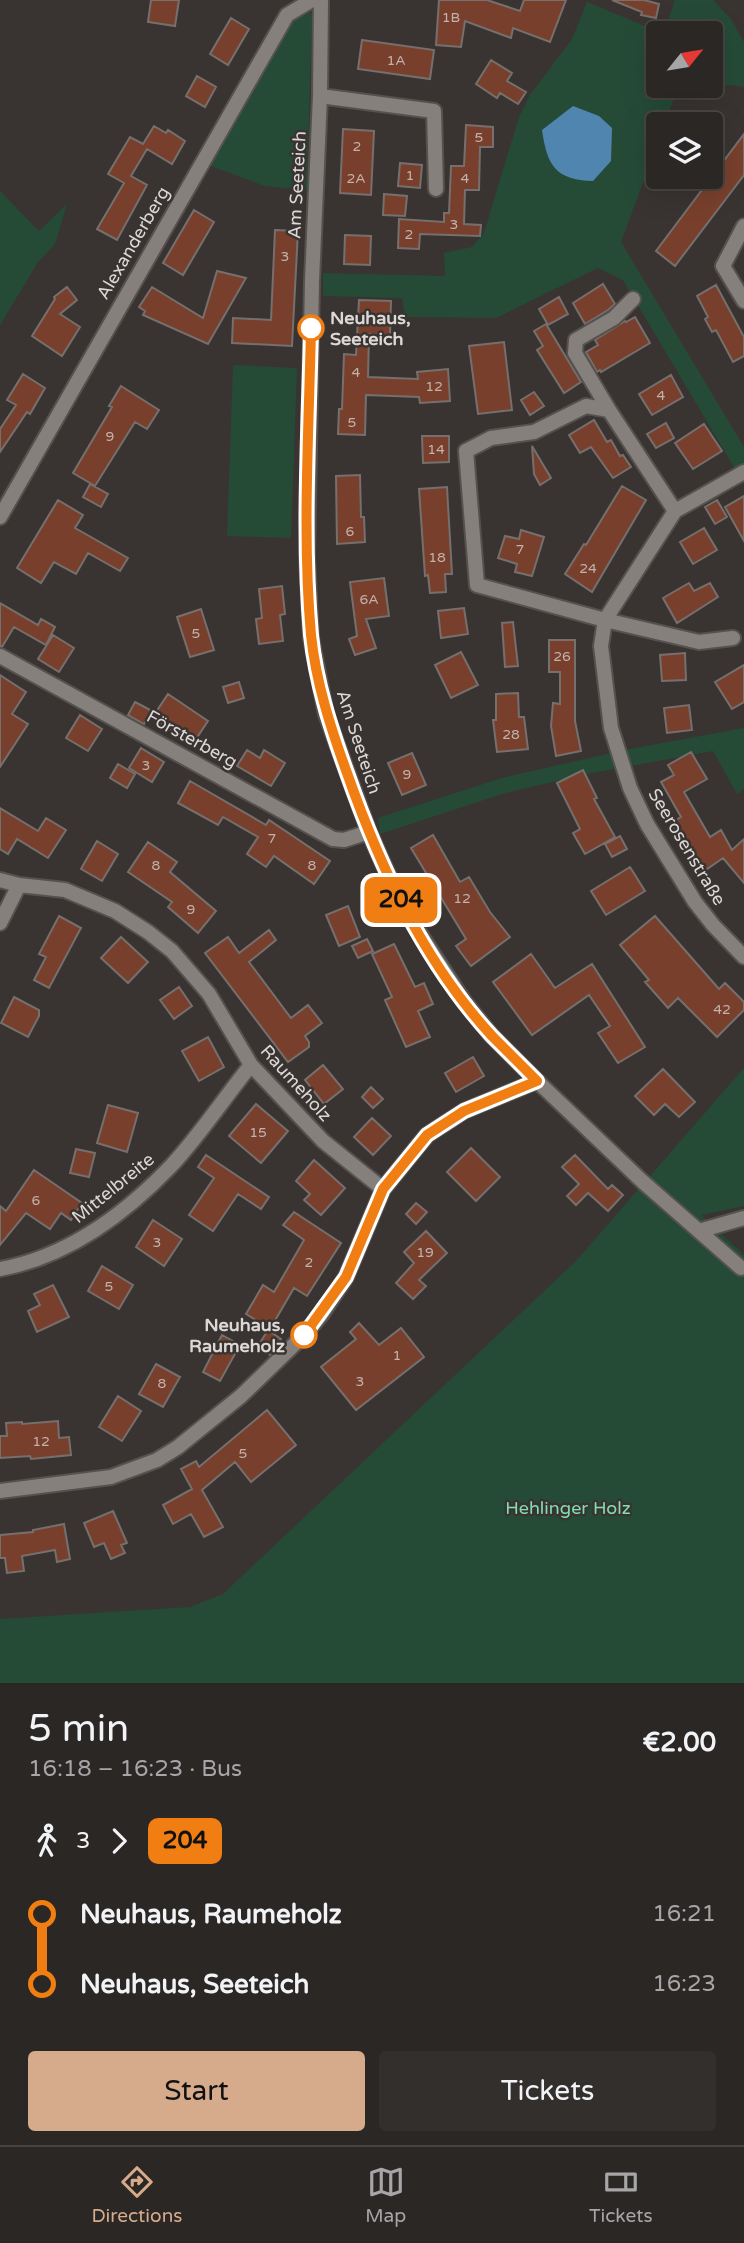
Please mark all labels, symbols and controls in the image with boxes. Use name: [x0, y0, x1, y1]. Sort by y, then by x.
house number: 1B: [442, 9, 460, 26]
north arrow: [646, 21, 723, 98]
map controls: [646, 21, 723, 189]
house number: 1A: [386, 52, 406, 69]
button: layers: [646, 112, 723, 189]
house number: 5: [475, 129, 483, 146]
street label: Am Seeteich: [283, 131, 311, 239]
house number: 2: [353, 138, 361, 155]
house number: 1: [406, 167, 414, 184]
house number: 2A: [346, 170, 366, 187]
house number: 4: [461, 170, 470, 187]
street label: Alexanderberg: [92, 183, 174, 303]
house number: 3: [450, 216, 458, 233]
house number: 2: [405, 226, 413, 243]
house number: 3: [281, 248, 289, 265]
place label: Neuhaus, Seeteich: [330, 307, 411, 350]
marker: Neuhaus, Seeteich: [298, 315, 324, 341]
house number: 4: [352, 364, 361, 381]
house number: 12: [425, 378, 443, 395]
house number: 4: [657, 387, 666, 404]
house number: 5: [348, 414, 356, 431]
house number: 9: [106, 428, 114, 445]
house number: 14: [427, 441, 445, 458]
house number: 6: [346, 523, 355, 540]
house number: 7: [516, 541, 524, 558]
house number: 18: [428, 549, 446, 566]
house number: 24: [579, 560, 597, 577]
house number: 6A: [359, 591, 379, 608]
house number: 5: [192, 625, 200, 642]
house number: 26: [553, 648, 571, 665]
street label: Am Seeteich: [332, 687, 386, 797]
street label: Försterberg: [143, 705, 241, 773]
house number: 28: [502, 726, 520, 743]
house number: 3: [142, 757, 150, 774]
house number: 9: [403, 766, 411, 783]
street label: Seerosenstraße: [643, 785, 731, 909]
house number: 7: [268, 830, 276, 847]
house number: 8: [152, 857, 161, 874]
house number: 8: [308, 857, 317, 874]
line badge: 204: [361, 877, 441, 923]
text: 204: [378, 885, 424, 914]
house number: 12: [453, 890, 471, 907]
house number: 9: [187, 901, 195, 918]
house number: 42: [713, 1001, 731, 1018]
street label: Raumeholz: [256, 1040, 336, 1126]
house number: 15: [249, 1124, 267, 1141]
street label: Mittelbreite: [67, 1148, 159, 1228]
house number: 6: [32, 1192, 41, 1209]
house number: 3: [153, 1234, 161, 1251]
house number: 19: [416, 1244, 434, 1261]
house number: 2: [305, 1254, 313, 1271]
house number: 5: [105, 1278, 113, 1295]
place label: Neuhaus, Raumeholz: [189, 1314, 285, 1357]
marker: Neuhaus, Raumeholz: [291, 1322, 317, 1348]
house number: 1: [393, 1347, 401, 1364]
house number: 3: [356, 1373, 364, 1390]
house number: 8: [158, 1375, 167, 1392]
house number: 12: [32, 1433, 50, 1450]
house number: 5: [239, 1445, 247, 1462]
park label: Hehlinger Holz: [505, 1497, 631, 1519]
text: 5 min: [28, 1706, 129, 1752]
text: €2.00: [643, 1727, 716, 1758]
text: 16:18 – 16:23 · Bus: [28, 1755, 242, 1783]
icon: walk: [28, 1822, 66, 1860]
icon: forward: [100, 1822, 138, 1860]
text: 204: [162, 1826, 208, 1855]
text: 3: [76, 1827, 90, 1855]
text: Neuhaus, Raumeholz: [80, 1899, 342, 1930]
text: 16:21: [652, 1900, 716, 1928]
text: Neuhaus, Seeteich: [80, 1969, 309, 2000]
text: 16:23: [652, 1970, 716, 1998]
button: Start: [28, 2051, 365, 2131]
button: Tickets: [379, 2051, 716, 2131]
tab: Directions: [91, 2163, 182, 2227]
tab: Map: [365, 2163, 406, 2227]
tab: Tickets: [589, 2163, 653, 2227]

